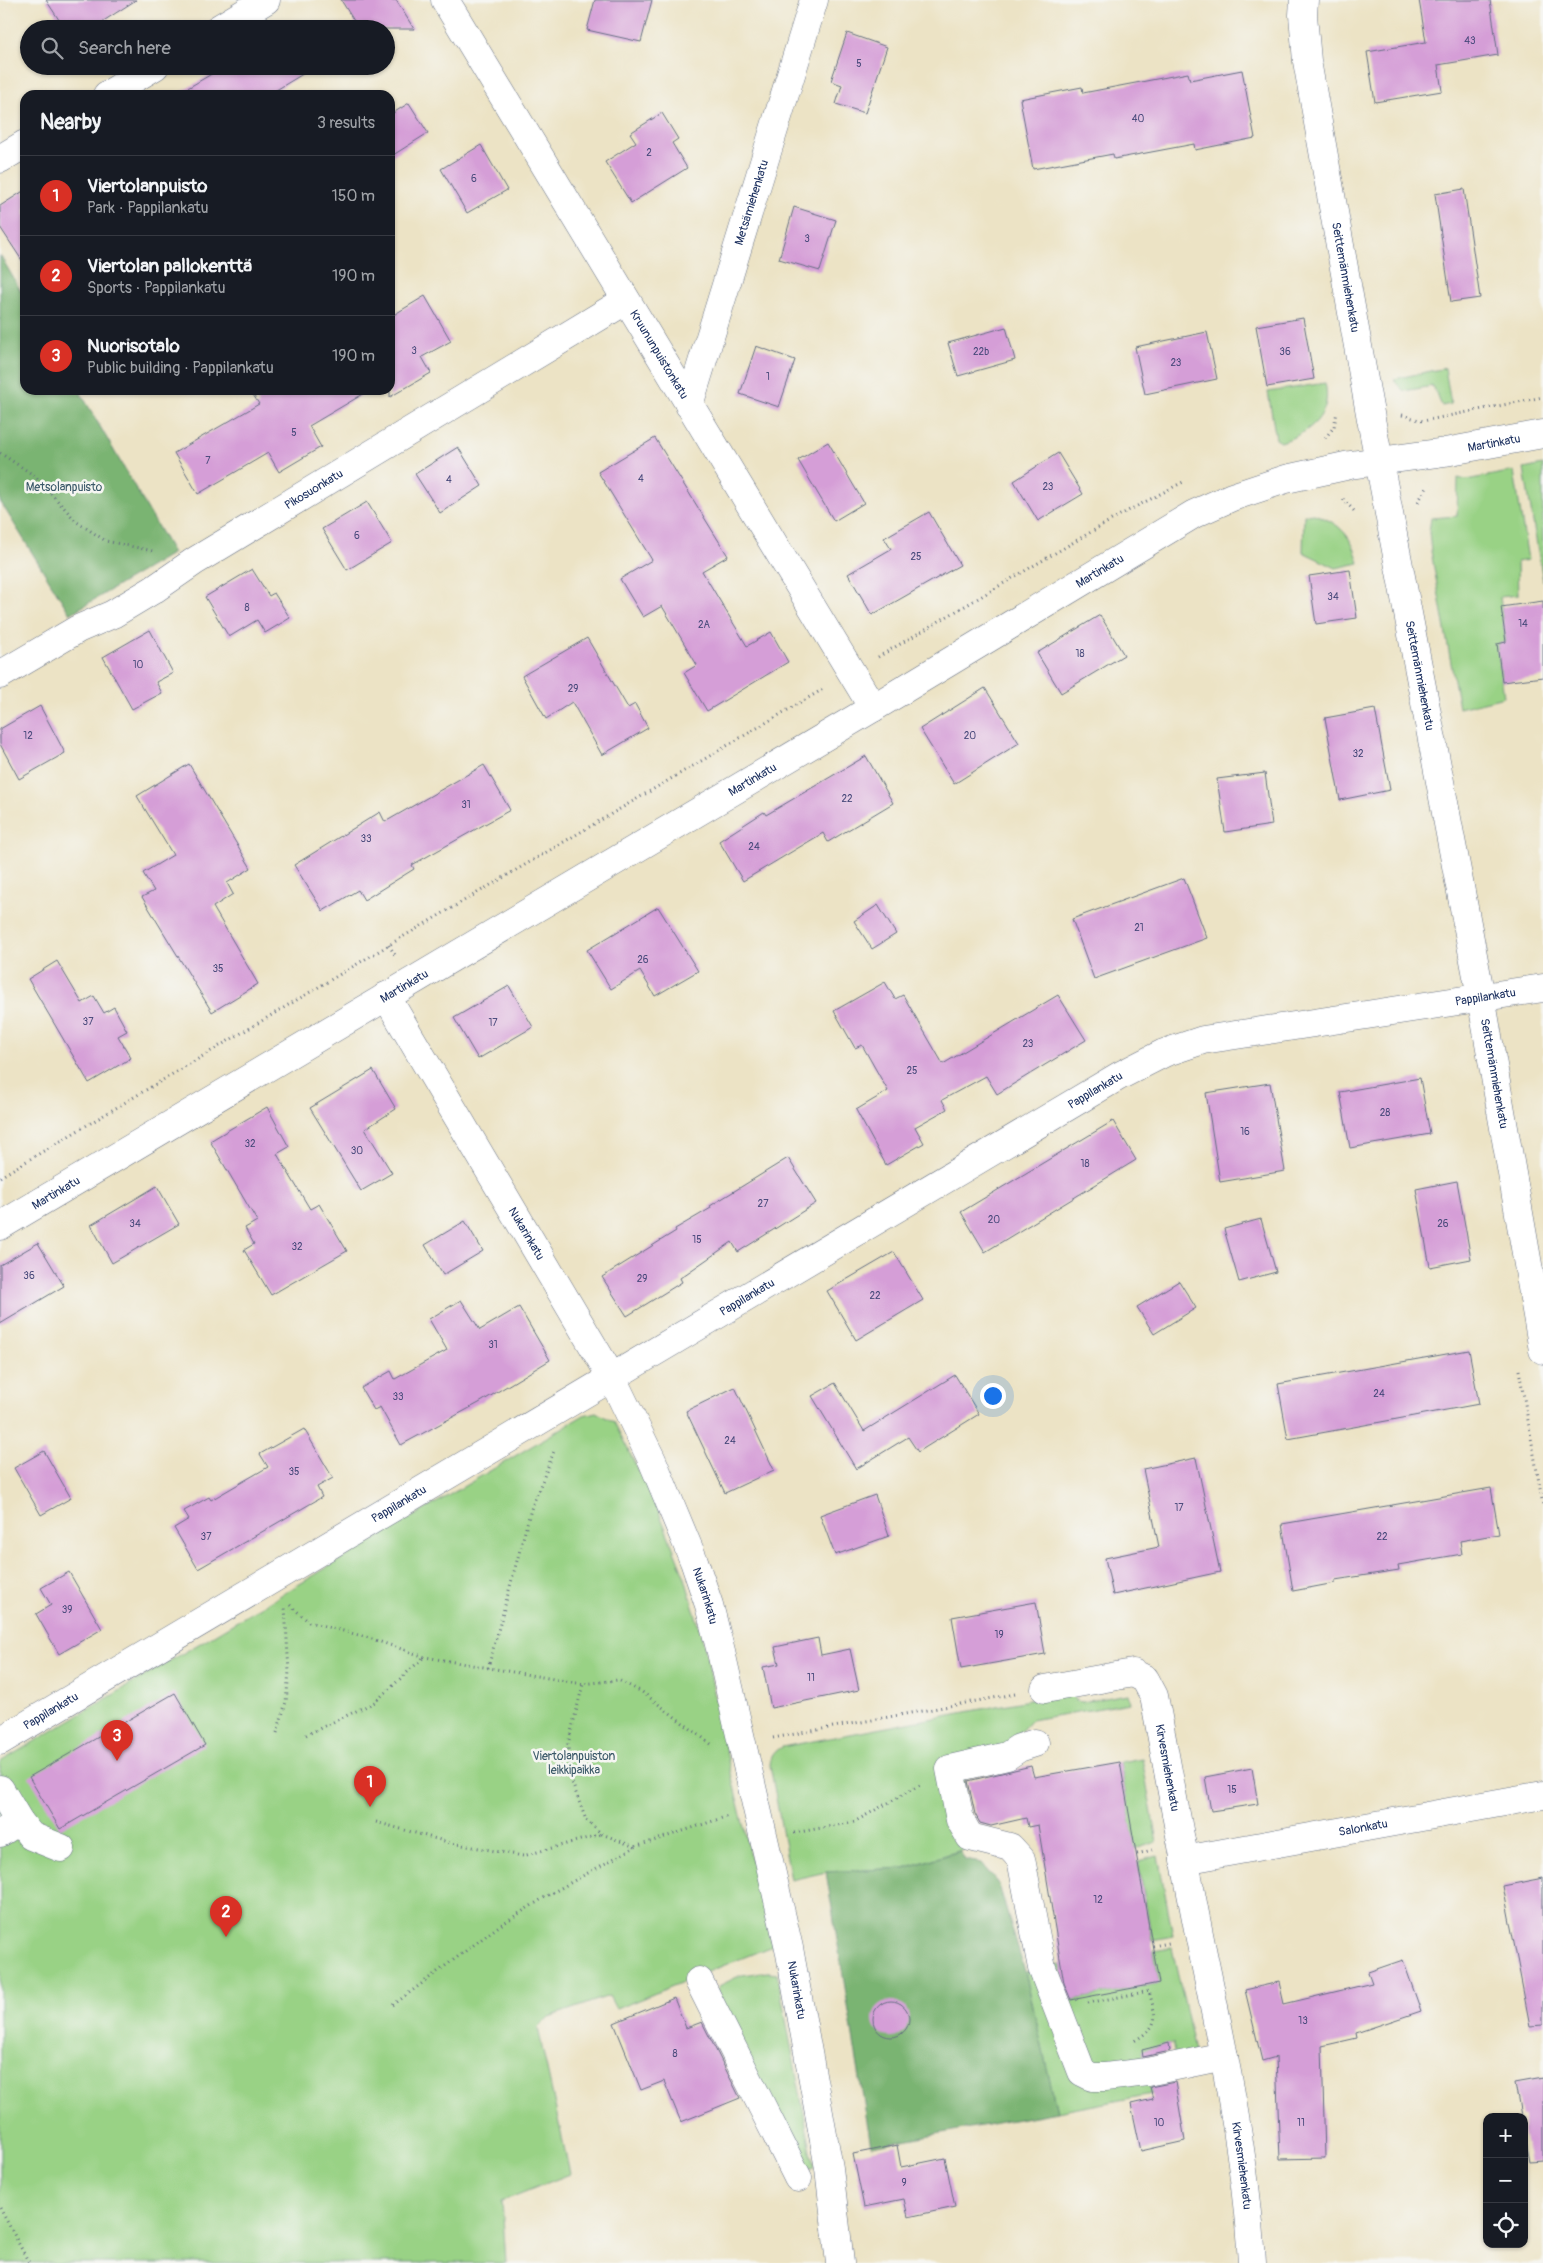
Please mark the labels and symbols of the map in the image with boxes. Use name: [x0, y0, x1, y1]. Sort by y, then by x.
house number: 43: [1464, 35, 1476, 47]
house number: 5: [856, 58, 862, 70]
house number: 40: [1132, 113, 1144, 125]
house number: 2: [646, 147, 652, 159]
street label: Metsämiehenkatu: [731, 158, 772, 247]
house number: 6: [471, 173, 477, 185]
street label: Seittemänmiehenkatu: [1328, 221, 1363, 334]
house number: 3: [804, 233, 810, 245]
street label: Kruununpuistonkatu: [626, 307, 692, 402]
house number: 3: [411, 345, 417, 357]
house number: 22b: [973, 346, 989, 358]
house number: 36: [1279, 346, 1291, 358]
house number: 23: [1171, 357, 1182, 369]
house number: 1: [766, 371, 770, 383]
house number: 5: [291, 427, 297, 439]
street label: Martinkatu: [1466, 431, 1522, 455]
house number: 7: [205, 455, 211, 467]
street label: Pikosuonkatu: [282, 466, 346, 513]
house number: 4: [638, 473, 644, 485]
house number: 4: [446, 474, 452, 486]
park label: Metsolanpuisto: [26, 480, 103, 495]
house number: 23: [1043, 481, 1054, 493]
house number: 6: [354, 530, 360, 542]
house number: 25: [910, 551, 922, 563]
street label: Martinkatu: [1073, 551, 1126, 591]
house number: 34: [1327, 591, 1339, 603]
house number: 8: [244, 602, 250, 614]
house number: 14: [1518, 618, 1528, 630]
house number: 2A: [698, 619, 711, 631]
street label: Seittemänmiehenkatu: [1402, 619, 1438, 732]
house number: 18: [1076, 648, 1084, 660]
house number: 10: [133, 659, 144, 671]
house number: 29: [568, 683, 578, 695]
house number: 12: [23, 730, 33, 742]
house number: 20: [964, 730, 976, 742]
house number: 32: [1352, 748, 1364, 760]
street label: Martinkatu: [726, 759, 779, 800]
house number: 22: [841, 793, 853, 805]
house number: 31: [461, 799, 471, 811]
house number: 33: [360, 833, 372, 845]
house number: 24: [748, 841, 760, 853]
house number: 21: [1134, 922, 1144, 934]
house number: 26: [637, 954, 649, 966]
house number: 35: [213, 963, 224, 975]
street label: Martinkatu: [377, 966, 431, 1006]
street label: Pappilankatu: [1454, 985, 1517, 1009]
house number: 37: [83, 1016, 94, 1028]
house number: 17: [488, 1017, 498, 1029]
street label: Seittemänmiehenkatu: [1477, 1017, 1511, 1130]
house number: 23: [1023, 1038, 1034, 1050]
house number: 25: [906, 1065, 918, 1077]
street label: Pappilankatu: [1065, 1068, 1125, 1112]
house number: 28: [1380, 1107, 1390, 1119]
house number: 16: [1240, 1126, 1250, 1138]
house number: 32: [244, 1138, 256, 1150]
house number: 30: [351, 1145, 363, 1157]
house number: 18: [1081, 1158, 1089, 1170]
street label: Martinkatu: [29, 1173, 83, 1213]
house number: 27: [758, 1198, 769, 1210]
street label: Nukarinkatu: [505, 1204, 548, 1263]
house number: 20: [988, 1214, 1000, 1226]
house number: 34: [129, 1218, 141, 1230]
house number: 26: [1437, 1218, 1449, 1230]
house number: 15: [692, 1234, 702, 1246]
house number: 32: [291, 1241, 303, 1253]
house number: 36: [23, 1270, 35, 1282]
house number: 29: [637, 1273, 647, 1285]
street label: Pappilankatu: [717, 1275, 777, 1319]
house number: 22: [869, 1290, 881, 1302]
house number: 31: [488, 1339, 498, 1351]
your location: [980, 1383, 1006, 1409]
house number: 24: [1373, 1388, 1385, 1400]
house number: 33: [392, 1391, 404, 1403]
house number: 24: [724, 1435, 736, 1447]
house number: 35: [289, 1466, 300, 1478]
street label: Pappilankatu: [369, 1482, 429, 1526]
house number: 17: [1174, 1502, 1184, 1514]
house number: 37: [201, 1531, 212, 1543]
house number: 22: [1376, 1531, 1388, 1543]
street label: Nukarinkatu: [689, 1565, 721, 1626]
house number: 39: [62, 1604, 72, 1616]
house number: 19: [994, 1629, 1004, 1641]
house number: 11: [807, 1672, 815, 1684]
street label: Pappilankatu: [21, 1689, 81, 1733]
pin: 3: [101, 1720, 133, 1761]
street label: Kirvesmiehenkatu: [1152, 1723, 1183, 1813]
park label: Viertolanpuiston leikkipaikka: [533, 1749, 616, 1778]
pin: 1: [354, 1766, 386, 1807]
house number: 15: [1227, 1784, 1237, 1796]
street label: Salonkatu: [1337, 1816, 1389, 1839]
house number: 12: [1093, 1894, 1103, 1906]
pin: 2: [210, 1896, 242, 1937]
street label: Nukarinkatu: [784, 1960, 809, 2021]
house number: 13: [1298, 2015, 1308, 2027]
house number: 8: [672, 2048, 678, 2060]
house number: 10: [1154, 2117, 1165, 2129]
house number: 11: [1297, 2117, 1305, 2129]
street label: Kirvesmiehenkatu: [1228, 2121, 1255, 2210]
house number: 9: [901, 2177, 907, 2189]

